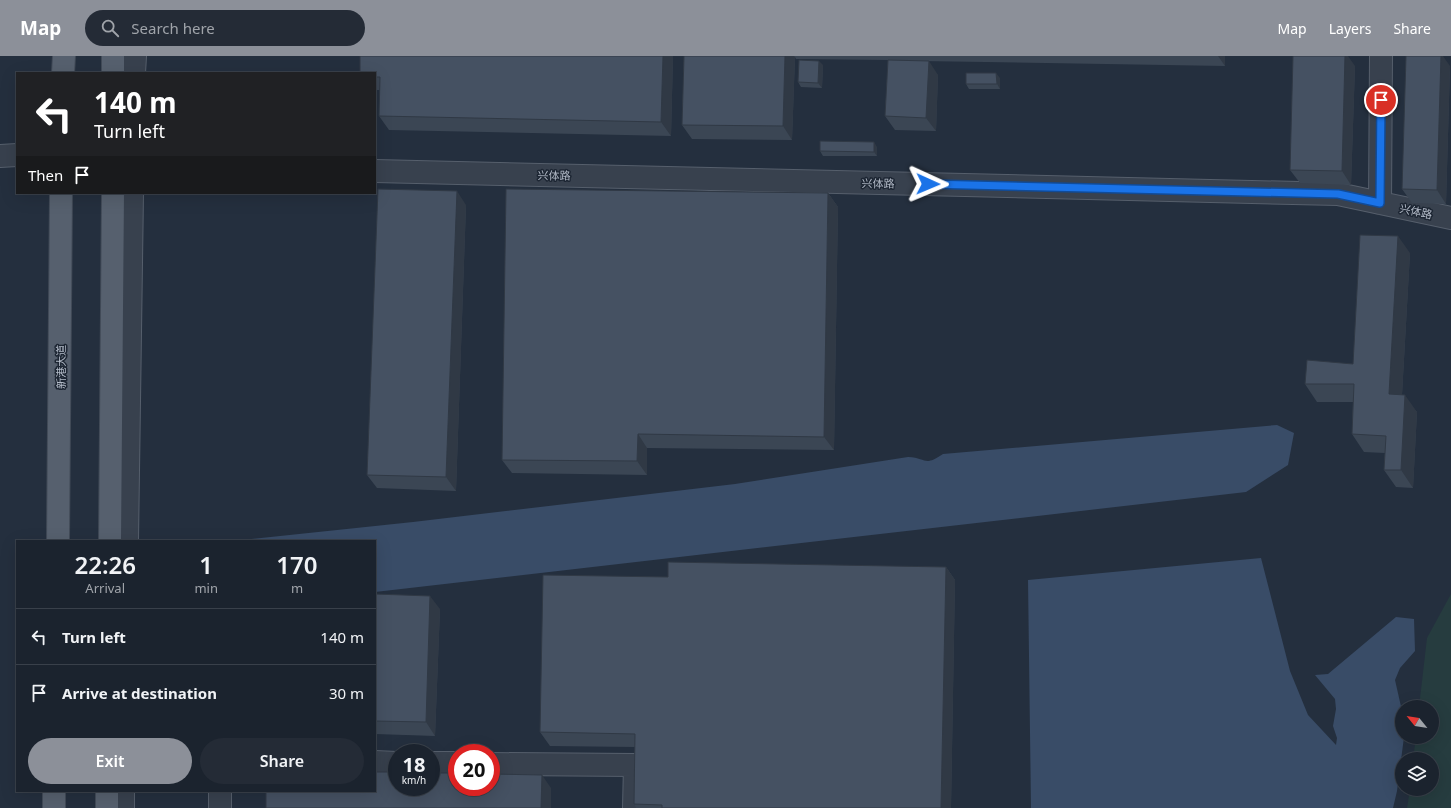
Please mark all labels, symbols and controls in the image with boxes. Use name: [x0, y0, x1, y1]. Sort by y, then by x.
search box: [85, 10, 365, 46]
text: Map: [20, 15, 61, 41]
icon: search: [99, 17, 121, 39]
text: Search here: [131, 18, 215, 38]
text: Map: [1278, 19, 1307, 38]
text: Layers: [1329, 19, 1371, 38]
text: Share: [1393, 19, 1431, 38]
text: 140 m: [94, 83, 177, 121]
pin: [1364, 83, 1398, 117]
icon: left: [28, 88, 80, 140]
icon: arrive: [1370, 89, 1392, 111]
text: Turn left: [94, 119, 165, 143]
position arrow: [907, 163, 949, 205]
icon: arrive: [71, 164, 93, 186]
text: Then: [28, 165, 63, 185]
street label: 兴体路: [537, 167, 571, 183]
street label: 兴体路: [861, 175, 895, 191]
street label: 兴体路: [1398, 200, 1434, 222]
street label: 新港大道: [53, 345, 68, 389]
text: 22:26: [74, 548, 136, 581]
text: 1: [199, 548, 213, 581]
text: 170: [276, 548, 318, 581]
text: Arrival: [85, 579, 125, 597]
text: min: [194, 579, 218, 597]
text: m: [291, 579, 303, 597]
icon: left: [28, 626, 50, 648]
text: Turn left: [62, 627, 126, 647]
text: 140 m: [320, 627, 364, 647]
icon: arrive: [28, 682, 50, 704]
text: Arrive at destination: [62, 683, 217, 703]
text: 30 m: [329, 683, 364, 703]
north arrow: [1395, 700, 1439, 744]
map controls: [1395, 700, 1439, 796]
button: Exit: [28, 738, 192, 784]
button: Share: [200, 738, 364, 784]
speed limit sign: 20: [448, 744, 500, 796]
text: 18: [403, 751, 425, 778]
button: layers: [1395, 752, 1439, 796]
text: km/h: [402, 773, 426, 787]

